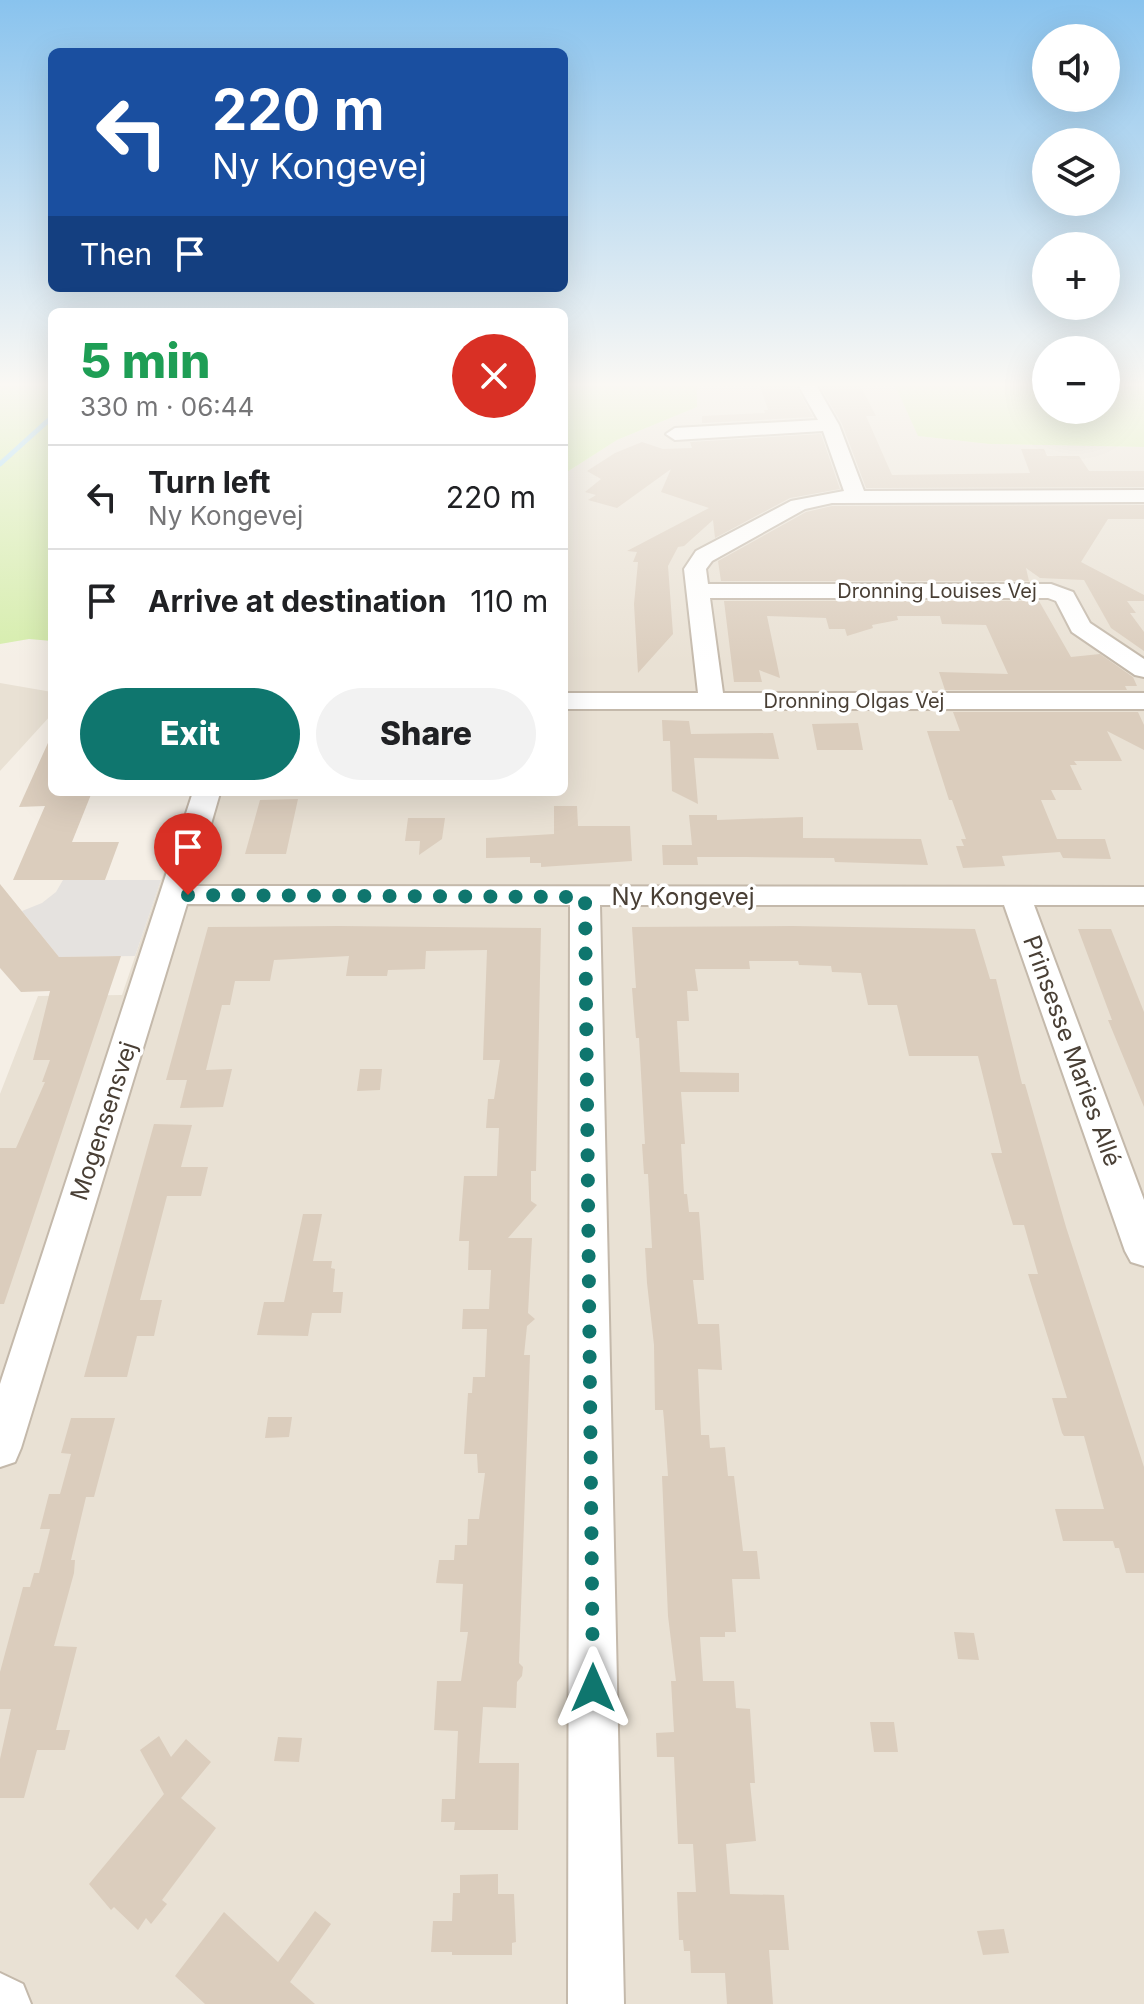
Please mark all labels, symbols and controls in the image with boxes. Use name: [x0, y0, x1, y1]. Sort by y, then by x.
map controls: [1032, 24, 1120, 424]
button: sound: [1032, 24, 1120, 112]
text: 220 m: [212, 76, 385, 144]
icon: left: [80, 80, 184, 184]
button: layers: [1032, 128, 1120, 216]
text: Ny Kongevej: [212, 144, 427, 188]
icon: arrive: [168, 232, 212, 276]
button: +: [1032, 232, 1120, 320]
text: Then: [80, 236, 152, 272]
text: 5 min: [80, 331, 210, 390]
button: close: [452, 334, 536, 418]
button: −: [1032, 336, 1120, 424]
text: 330 m · 06:44: [80, 391, 254, 422]
text: Turn left: [148, 464, 270, 500]
icon: left: [80, 475, 124, 519]
text: 220 m: [446, 479, 536, 515]
text: Ny Kongevej: [148, 500, 303, 531]
icon: arrive: [80, 579, 124, 623]
street label: Dronning Louises Vej: [837, 579, 1037, 603]
text: Arrive at destination: [148, 583, 446, 619]
text: 110 m: [470, 583, 548, 619]
button: Exit: [80, 688, 300, 780]
button: Share: [316, 688, 536, 780]
street label: Dronning Olgas Vej: [764, 689, 944, 713]
pin: [154, 813, 222, 895]
icon: arrive: [166, 825, 210, 869]
street label: Ny Kongevej: [611, 882, 755, 911]
street label: Prinsesse Maries Allé: [1017, 931, 1128, 1170]
street label: Mogensensvej: [64, 1038, 143, 1204]
position arrow: [551, 1646, 635, 1730]

